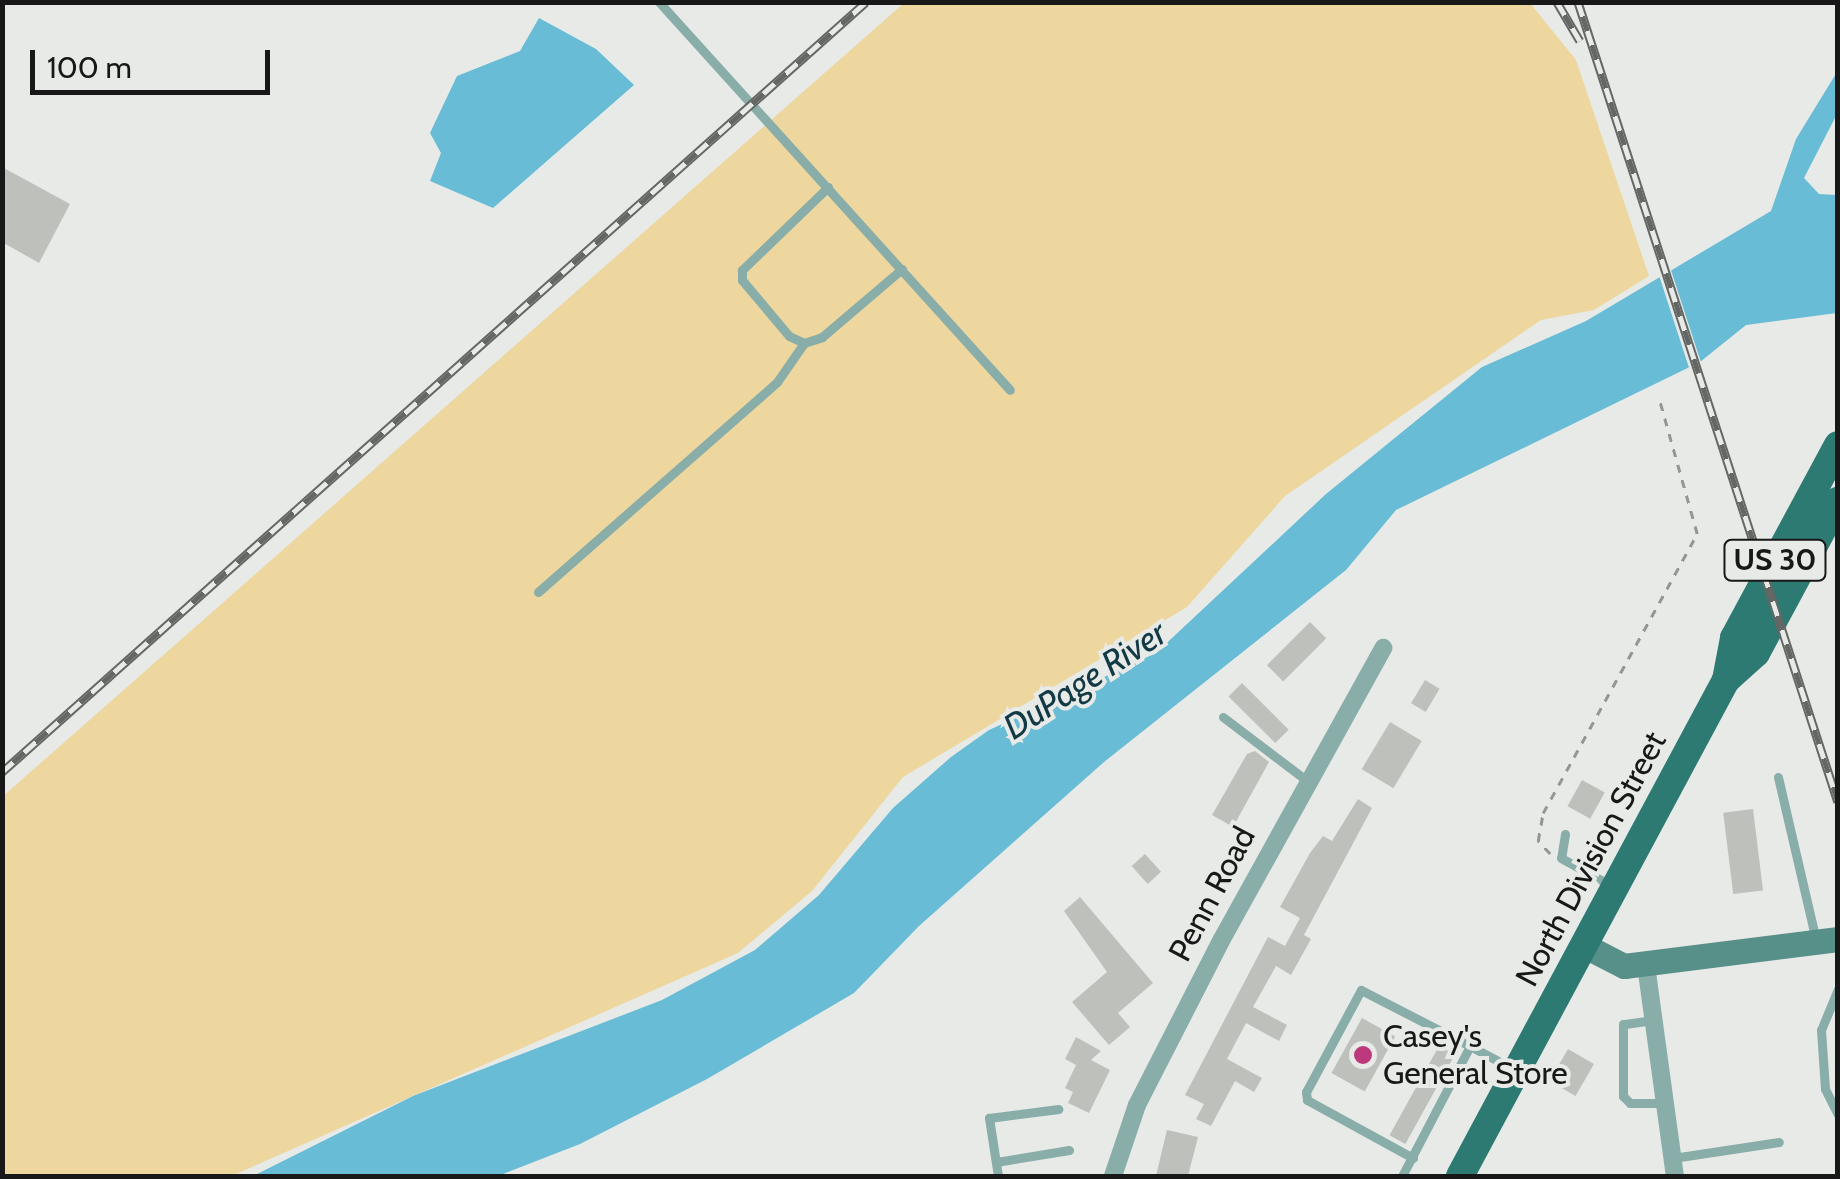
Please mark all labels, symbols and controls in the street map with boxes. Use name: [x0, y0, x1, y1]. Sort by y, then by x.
scale bar: [35, 30, 275, 92]
text: 100 m: [47, 49, 132, 86]
road number: US 30: [1722, 535, 1828, 585]
water label: DuPage River: [996, 612, 1174, 748]
street label: North Division Street: [1508, 725, 1674, 993]
street label: Penn Road: [1161, 820, 1263, 968]
place label: Casey's General Store: [1383, 1018, 1568, 1093]
marker: Casey's General Store: [1352, 1044, 1374, 1066]

